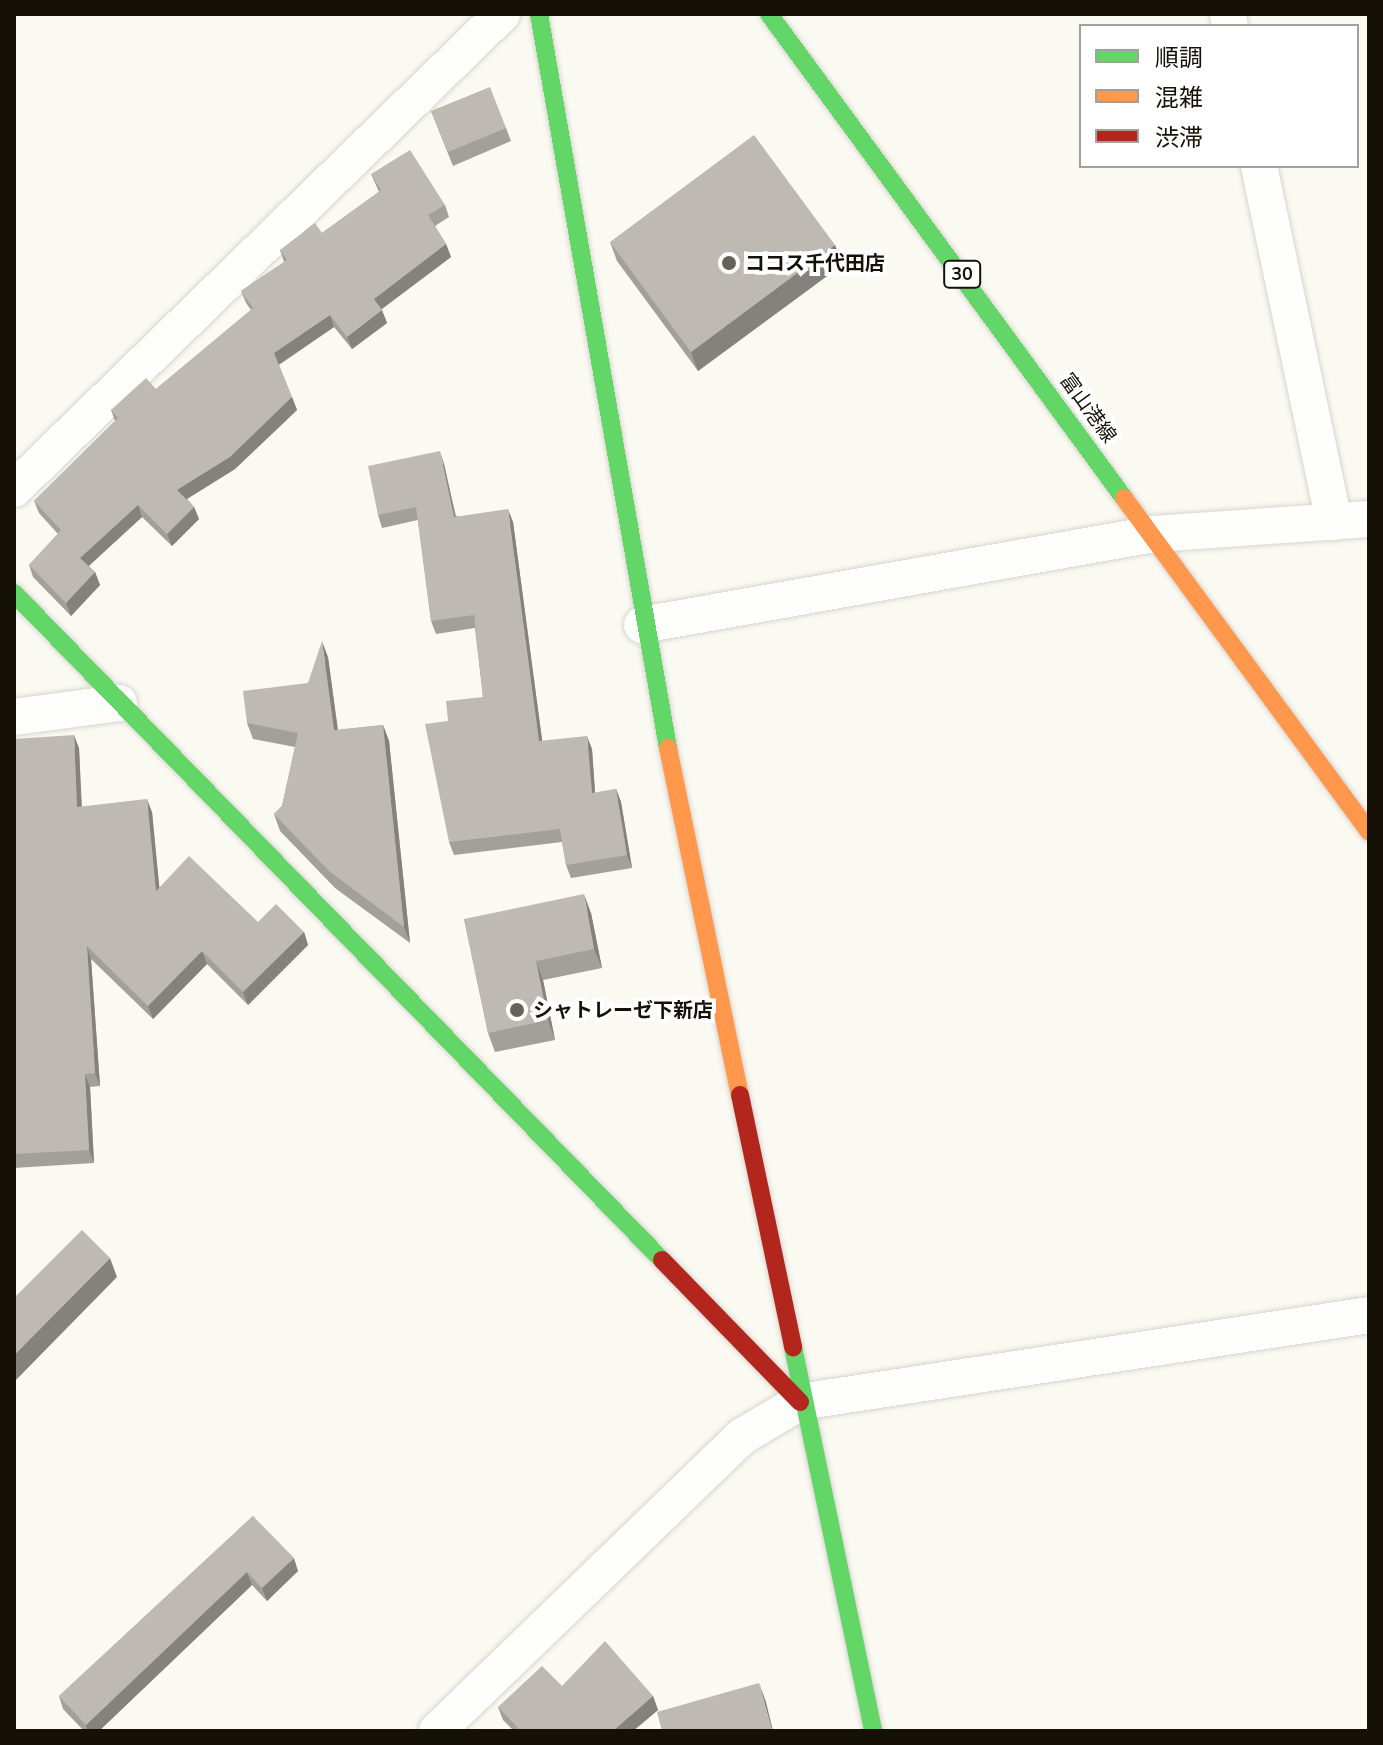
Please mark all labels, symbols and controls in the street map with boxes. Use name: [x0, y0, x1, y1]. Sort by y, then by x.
legend: [1079, 24, 1359, 168]
text: 順調: [1155, 42, 1203, 74]
text: 混雑: [1155, 82, 1203, 114]
text: 渋滞: [1155, 122, 1203, 154]
place label: ココス千代田店: [745, 251, 885, 275]
marker: ココス千代田店: [720, 254, 738, 272]
road number: 30: [942, 260, 982, 288]
street label: 富山港線: [1055, 369, 1121, 447]
place label: シャトレーゼ下新店: [533, 998, 713, 1022]
marker: シャトレーゼ下新店: [508, 1001, 526, 1019]

